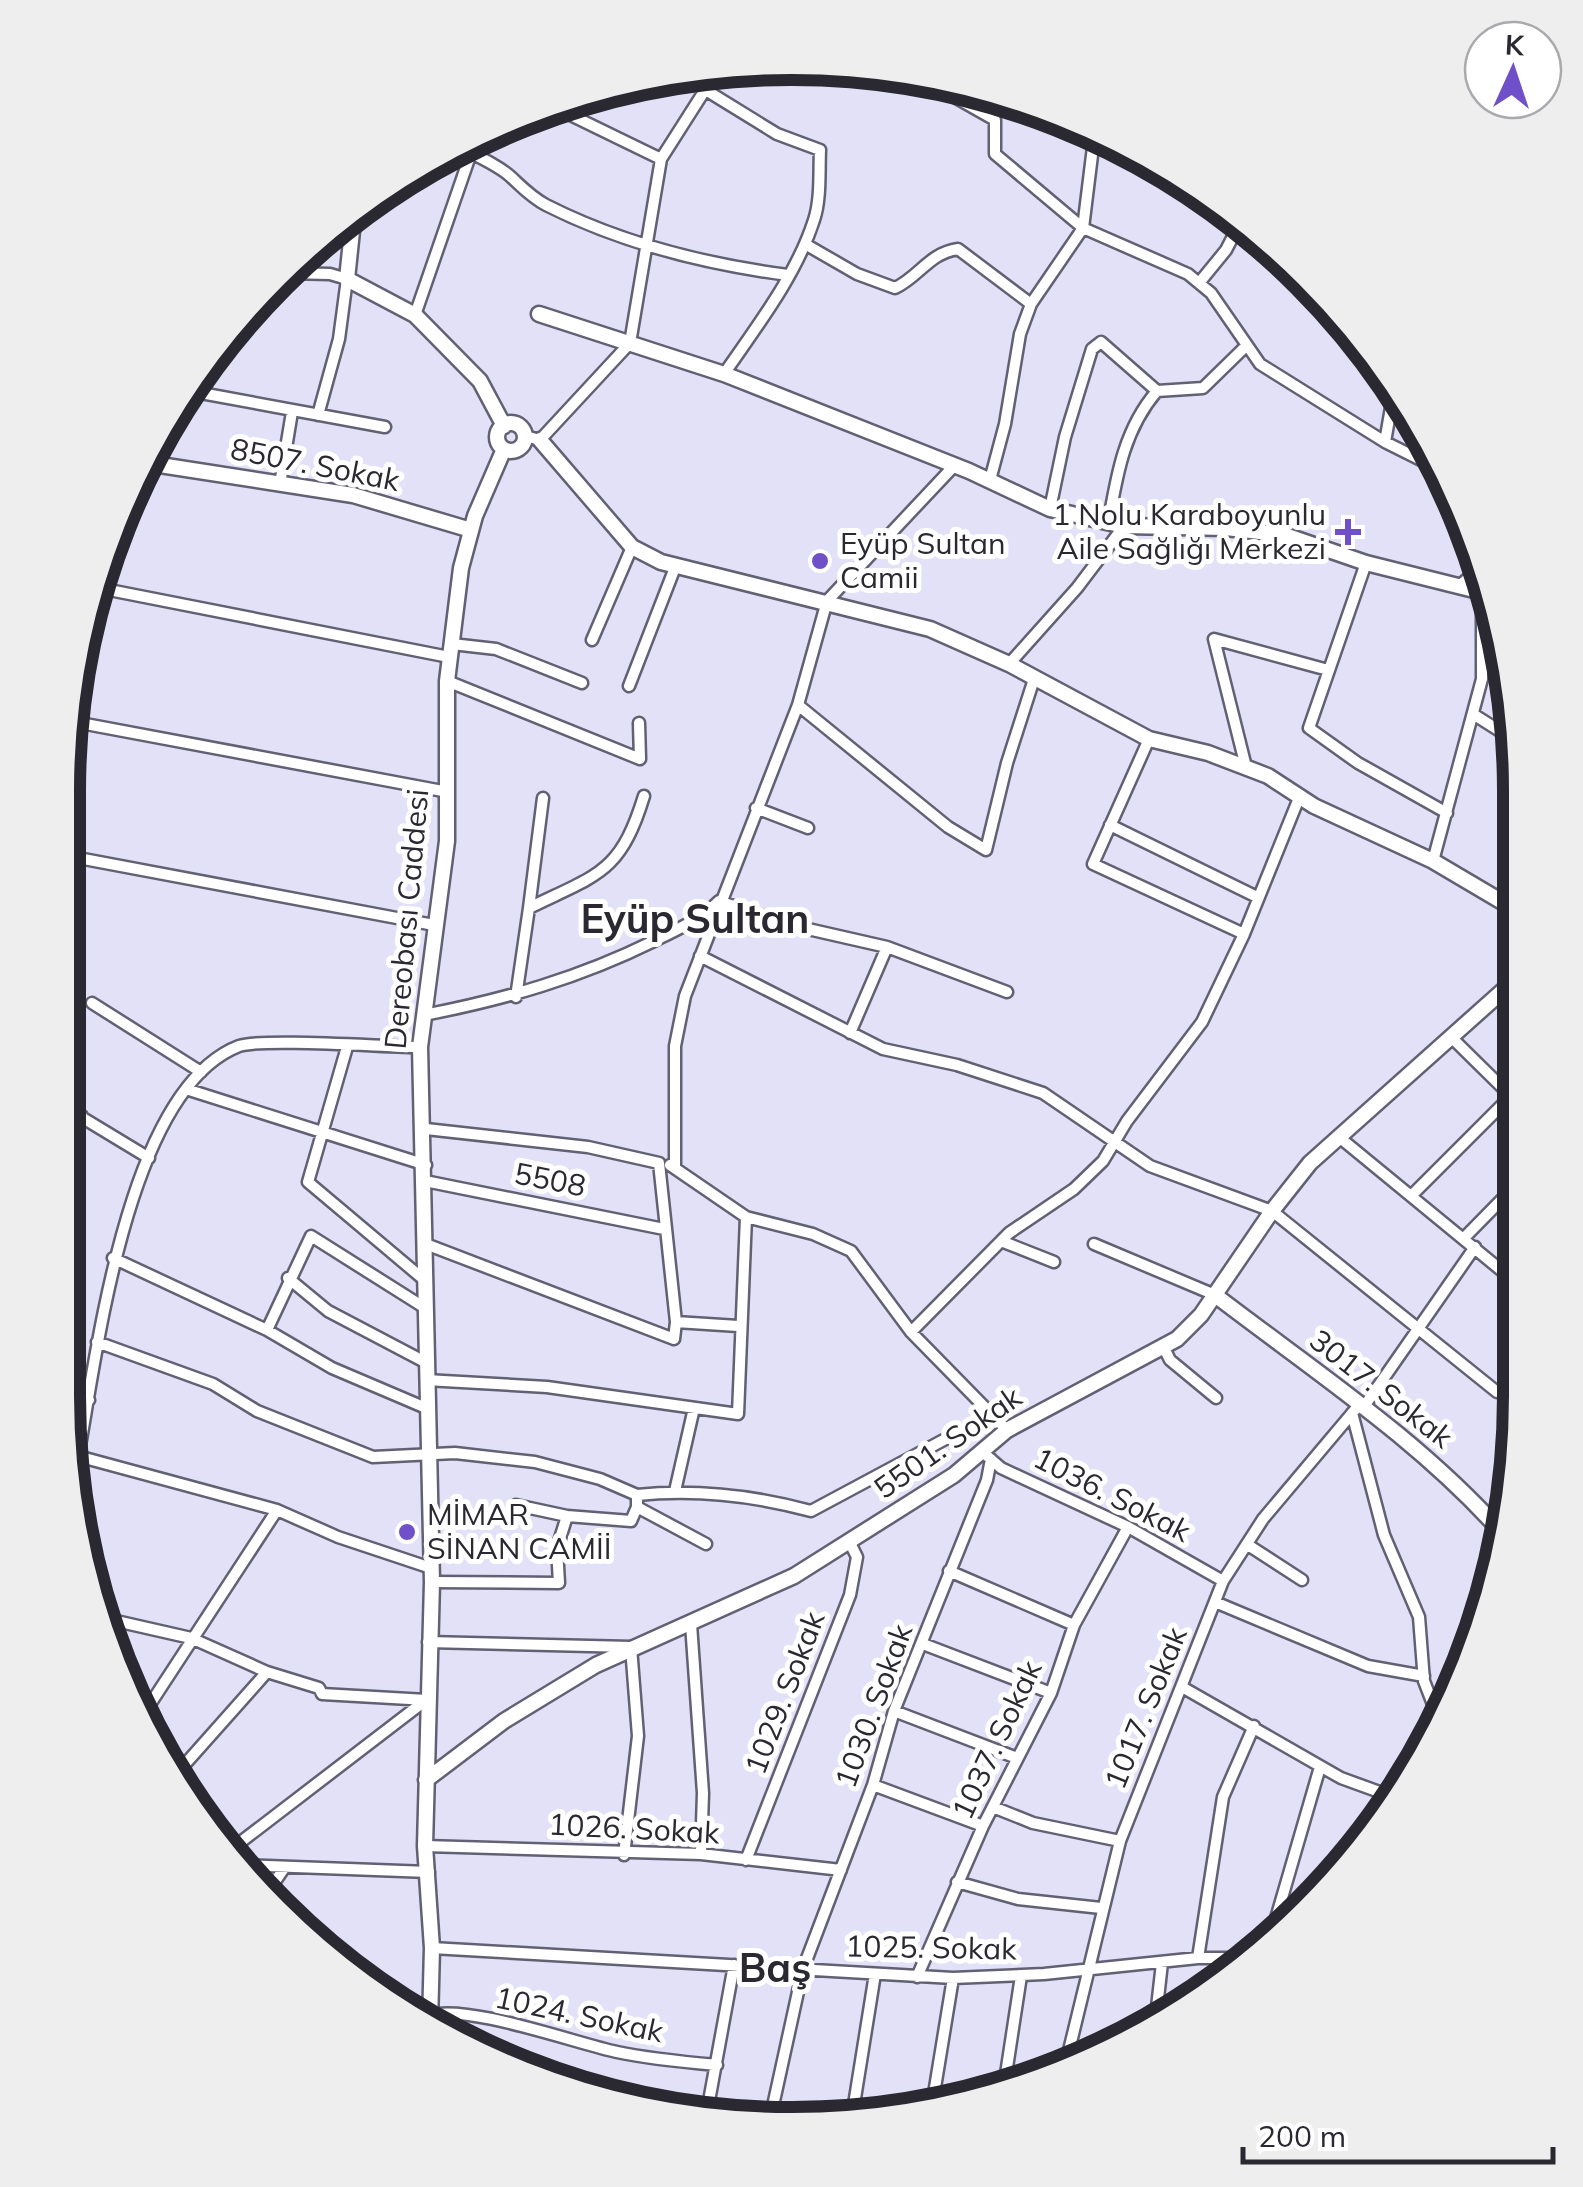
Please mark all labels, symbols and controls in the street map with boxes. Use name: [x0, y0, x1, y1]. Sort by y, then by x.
north arrow: [1463, 20, 1563, 120]
text: K: [1504, 27, 1526, 63]
street label: 8507. Sokak: [228, 429, 403, 499]
place label: 1 Nolu Karaboyunlu Aile Sağlığı Merkezi: [1052, 495, 1326, 567]
marker: 1 Nolu Karaboyunlu Aile Sağlığı Merkezi: [1335, 519, 1361, 545]
place label: Eyüp Sultan Camii: [840, 524, 1006, 596]
marker: Eyüp Sultan Camii: [809, 550, 831, 572]
street label: Dereobası Caddesi: [376, 787, 436, 1051]
district label: Eyüp Sultan: [581, 893, 809, 943]
street label: 5508: [511, 1153, 589, 1205]
street label: 3017. Sokak: [1302, 1321, 1461, 1456]
street label: 5501. Sokak: [866, 1377, 1029, 1507]
street label: 1036. Sokak: [1028, 1438, 1198, 1550]
place label: MİMAR SİNAN CAMİİ: [427, 1495, 611, 1567]
marker: MİMAR SİNAN CAMİİ: [396, 1521, 418, 1543]
street label: 1029. Sokak: [736, 1605, 833, 1779]
street label: 1030. Sokak: [826, 1618, 920, 1793]
street label: 1017. Sokak: [1095, 1621, 1195, 1794]
street label: 1037. Sokak: [943, 1653, 1050, 1825]
street label: 1026. Sokak: [548, 1805, 721, 1851]
street label: 1025. Sokak: [845, 1927, 1018, 1968]
district label: Baş: [739, 1942, 811, 1992]
street label: 1024. Sokak: [492, 1978, 667, 2051]
scale bar: [1243, 2102, 1553, 2164]
text: 200 m: [1258, 2117, 1346, 2155]

